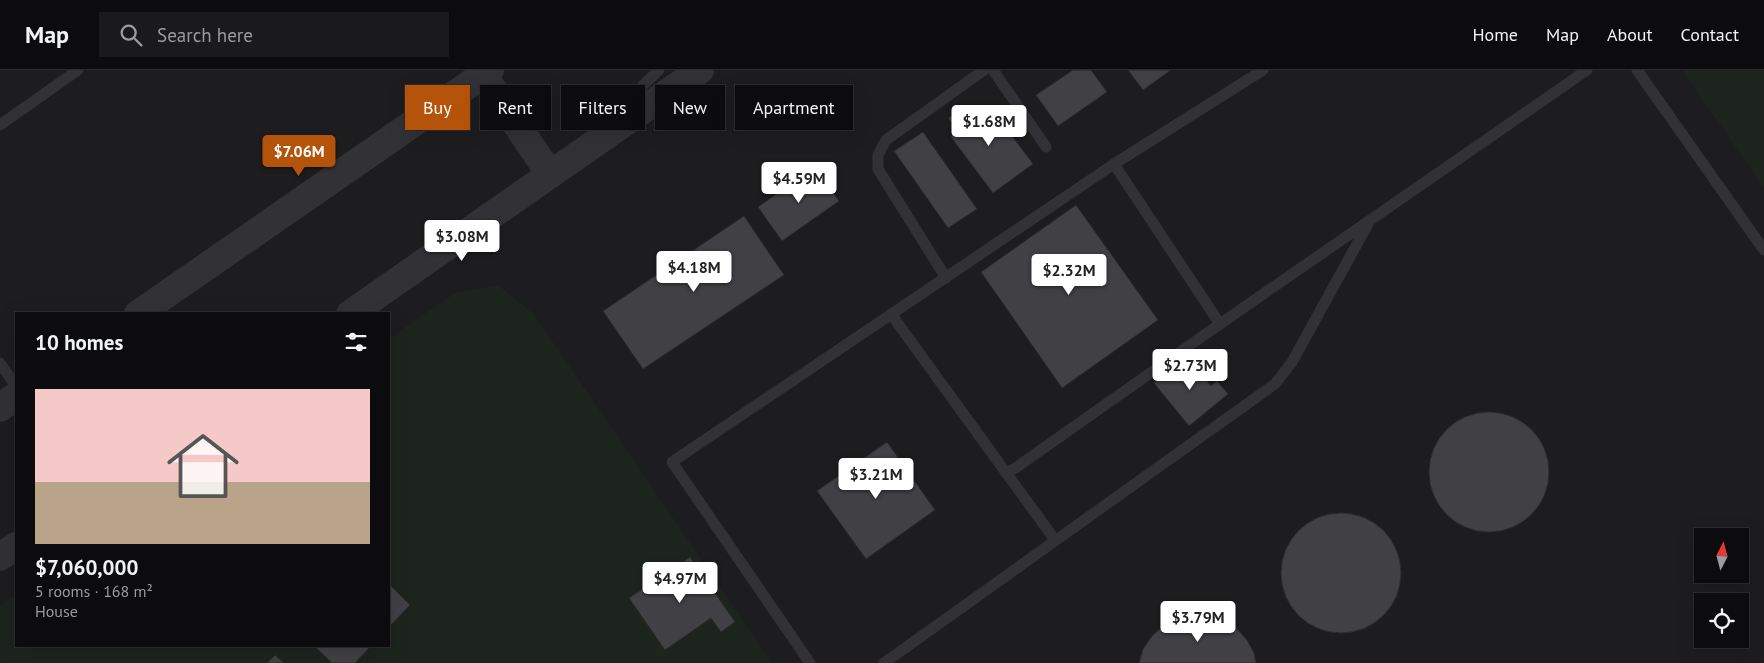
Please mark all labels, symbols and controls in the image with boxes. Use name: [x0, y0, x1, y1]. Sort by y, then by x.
search box: [99, 12, 449, 57]
text: Map: [25, 19, 69, 50]
icon: search: [117, 21, 145, 49]
text: Search here: [157, 23, 253, 47]
text: Home: [1472, 23, 1518, 46]
text: Map: [1546, 23, 1579, 46]
text: About: [1607, 23, 1653, 46]
text: Contact: [1681, 23, 1739, 46]
chip: Buy: [405, 85, 470, 130]
chip: Rent: [480, 85, 551, 130]
chip: Filters: [561, 85, 645, 130]
chip: New: [655, 85, 725, 130]
chip: Apartment: [735, 85, 853, 130]
pin: $1.68M: [948, 104, 1030, 147]
text: $1.68M: [962, 111, 1016, 131]
pin: $7.06M: [258, 134, 340, 177]
text: $7.06M: [273, 141, 325, 161]
pin: $4.59M: [758, 162, 840, 204]
text: $4.59M: [772, 168, 826, 188]
pin: $3.08M: [421, 220, 503, 262]
text: $3.08M: [435, 226, 489, 246]
pin: $4.18M: [653, 250, 735, 293]
pin: $2.32M: [1028, 254, 1110, 296]
text: $4.18M: [667, 257, 721, 277]
text: $2.32M: [1042, 260, 1096, 280]
icon: filters: [342, 328, 370, 356]
text: 10 homes: [35, 329, 123, 356]
pin: $2.73M: [1149, 348, 1231, 391]
text: $2.73M: [1163, 355, 1217, 375]
icon: home: [158, 421, 248, 511]
pin: $3.21M: [835, 458, 917, 500]
text: $3.21M: [849, 464, 903, 484]
north arrow: [1694, 528, 1749, 582]
map controls: [1694, 528, 1749, 648]
text: $7,060,000: [35, 554, 138, 581]
pin: $4.97M: [639, 562, 721, 604]
text: $4.97M: [653, 568, 707, 588]
text: 5 rooms · 168 m²: [35, 581, 153, 601]
button: locate: [1694, 593, 1749, 648]
pin: $3.79M: [1157, 600, 1239, 643]
text: House: [35, 601, 78, 621]
text: $3.79M: [1171, 607, 1225, 627]

